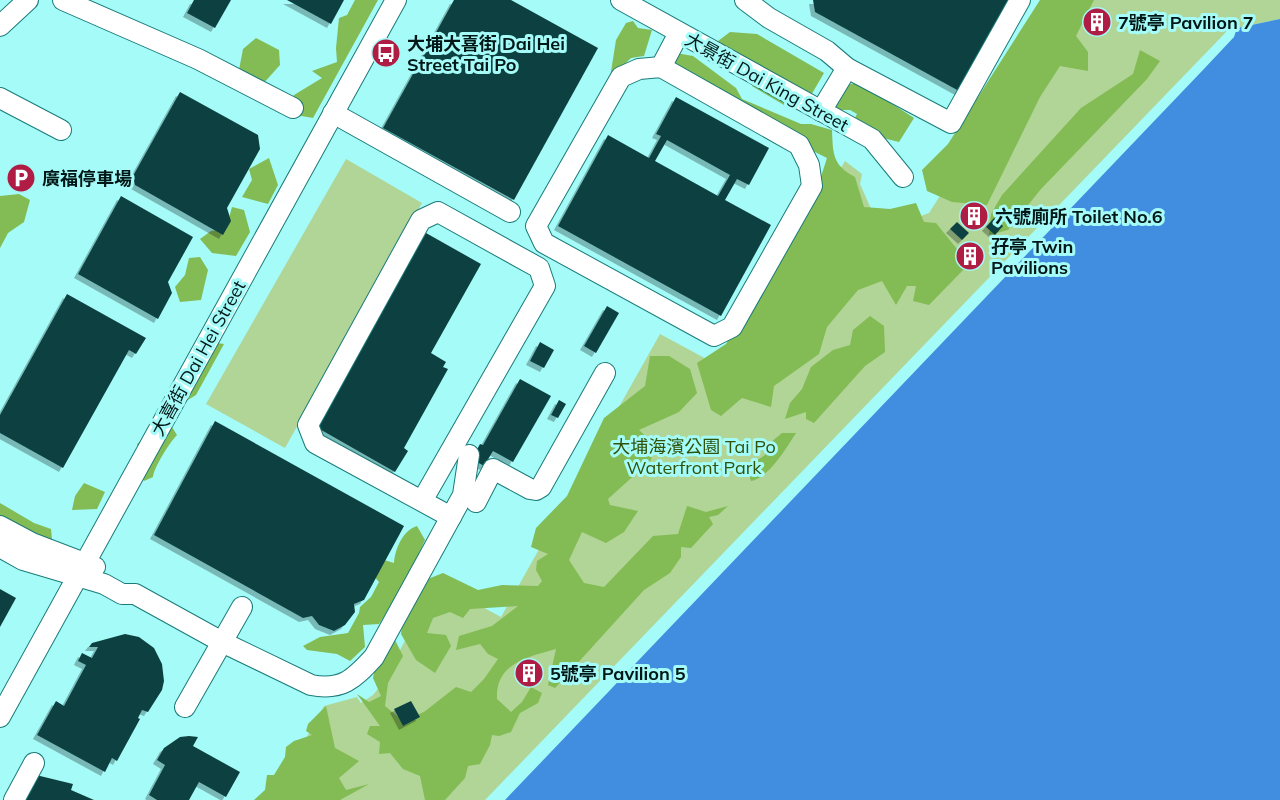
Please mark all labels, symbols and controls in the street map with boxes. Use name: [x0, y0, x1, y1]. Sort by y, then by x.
building icon: 7號亭 Pavilion 7: [1081, 6, 1113, 38]
place label: 7號亭 Pavilion 7: [1118, 11, 1254, 34]
street label: 大景街 Dai King Street: [681, 27, 853, 137]
place label: 大埔大喜街 Dai Hei Street Tai Po: [407, 32, 565, 76]
bus stop icon: 大埔大喜街 Dai Hei Street Tai Po: [370, 37, 402, 69]
parking icon: 廣福停車場: [5, 162, 37, 194]
place label: 廣福停車場: [42, 167, 132, 190]
building icon: 六號廁所 Toilet No.6: [958, 200, 990, 232]
place label: 六號廁所 Toilet No.6: [995, 205, 1163, 228]
place label: 孖亭 Twin Pavilions: [991, 235, 1073, 279]
building icon: 孖亭 Twin Pavilions: [954, 240, 986, 272]
street label: 大喜街 Dai Hei Street: [146, 276, 250, 440]
park label: 大埔海濱公園 Tai Po Waterfront Park: [612, 435, 776, 479]
building icon: 5號亭 Pavilion 5: [513, 657, 545, 689]
place label: 5號亭 Pavilion 5: [550, 662, 686, 685]

